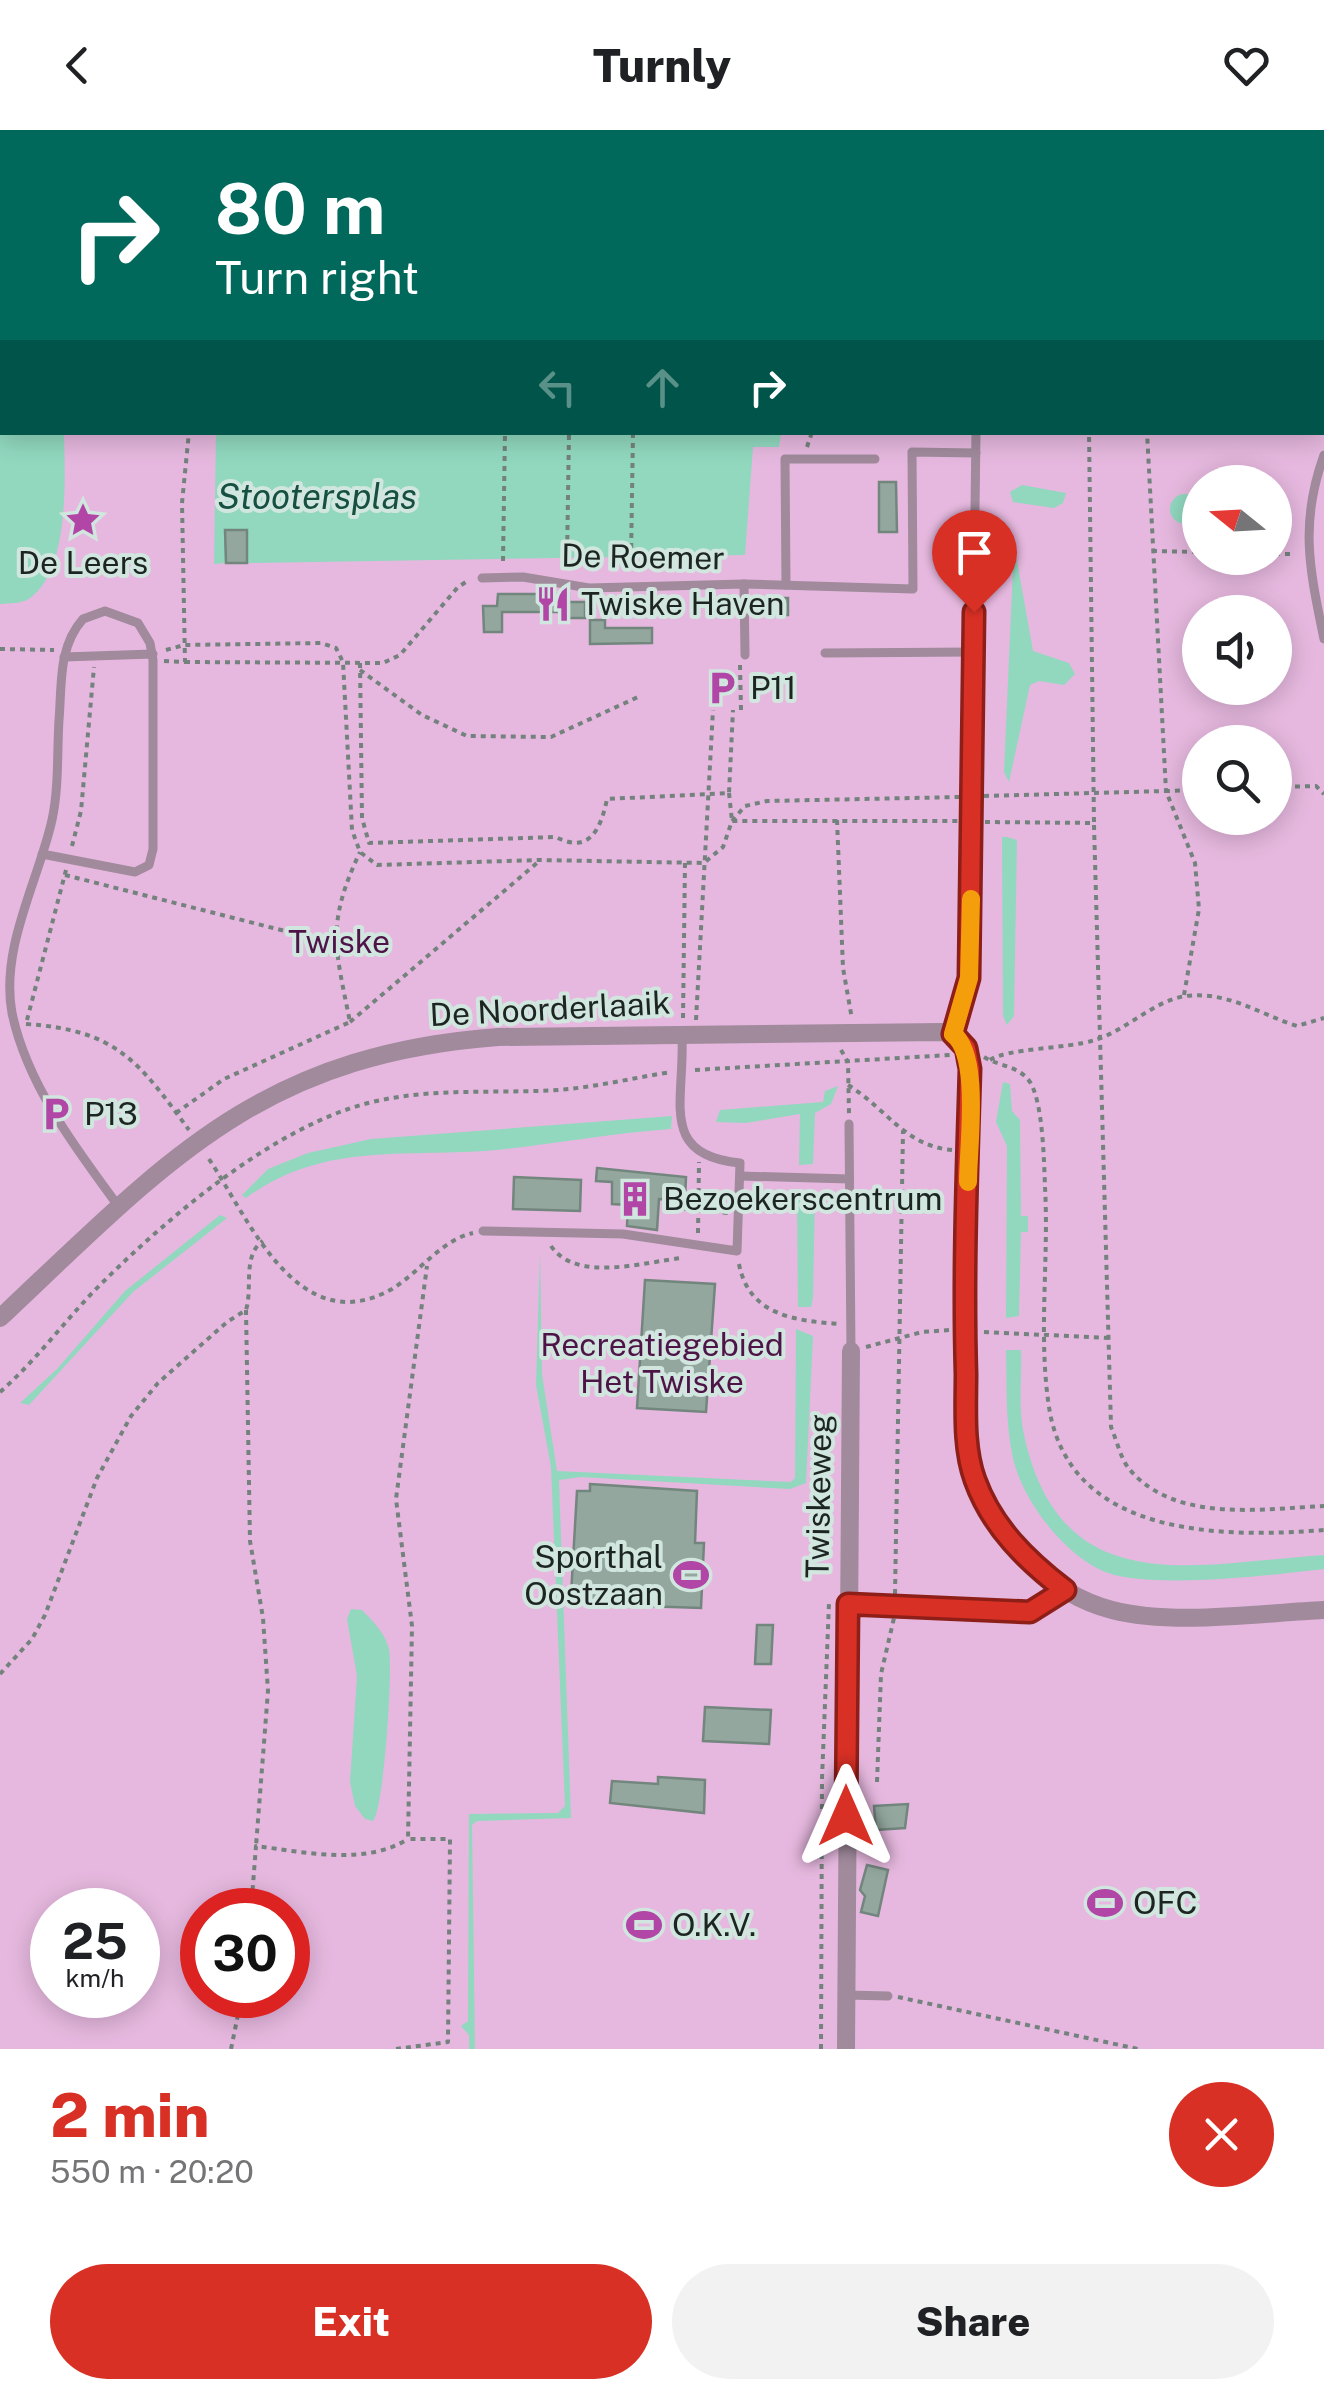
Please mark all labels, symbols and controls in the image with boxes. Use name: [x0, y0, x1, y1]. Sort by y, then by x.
icon: back: [50, 38, 105, 93]
icon: heart: [1219, 38, 1274, 93]
text: Turnly: [593, 39, 731, 92]
text: 80 m: [215, 167, 385, 250]
icon: right: [50, 170, 180, 300]
text: Turn right: [215, 251, 419, 304]
icon: left: [530, 360, 585, 415]
icon: ahead: [635, 360, 690, 415]
icon: right: [740, 360, 795, 415]
north arrow: [1182, 465, 1292, 575]
map controls: [1182, 465, 1292, 835]
water label: Stootersplas: [217, 476, 417, 517]
place icon: De Leers: [64, 501, 102, 539]
pin: [932, 510, 1017, 613]
icon: arrive: [947, 525, 1002, 580]
street label: De Roemer: [561, 537, 725, 576]
place label: De Leers: [18, 544, 148, 581]
restaurant icon: Twiske Haven: [534, 585, 572, 623]
place label: Twiske Haven: [581, 585, 785, 622]
button: sound: [1182, 595, 1292, 705]
parking icon: P11: [703, 669, 741, 707]
place label: P11: [750, 669, 796, 706]
button: search: [1182, 725, 1292, 835]
park label: Twiske: [288, 923, 390, 960]
street label: De Noorderlaaik: [429, 984, 671, 1033]
parking icon: P13: [37, 1095, 75, 1133]
place label: P13: [84, 1095, 138, 1132]
building icon: Bezoekerscentrum: [616, 1180, 654, 1218]
place label: Bezoekerscentrum: [663, 1180, 942, 1217]
park label: Recreatiegebied Het Twiske: [540, 1326, 784, 1400]
street label: Twiskeweg: [799, 1413, 838, 1579]
place label: Sporthal Oostzaan: [524, 1538, 663, 1612]
sports icon: Sporthal Oostzaan: [672, 1556, 710, 1594]
position arrow: [794, 1764, 898, 1868]
sports icon: OFC: [1086, 1884, 1124, 1922]
place label: OFC: [1133, 1884, 1198, 1921]
speed limit sign: 30: [180, 1888, 310, 2018]
sports icon: O.K.V.: [625, 1906, 663, 1944]
place label: O.K.V.: [672, 1906, 756, 1943]
text: 25: [62, 1911, 128, 1970]
text: km/h: [66, 1963, 124, 1993]
text: 2 min: [50, 2080, 209, 2151]
button: close: [1169, 2082, 1274, 2187]
text: 550 m · 20:20: [50, 2153, 254, 2190]
button: Exit: [50, 2264, 652, 2379]
button: Share: [672, 2264, 1274, 2379]

